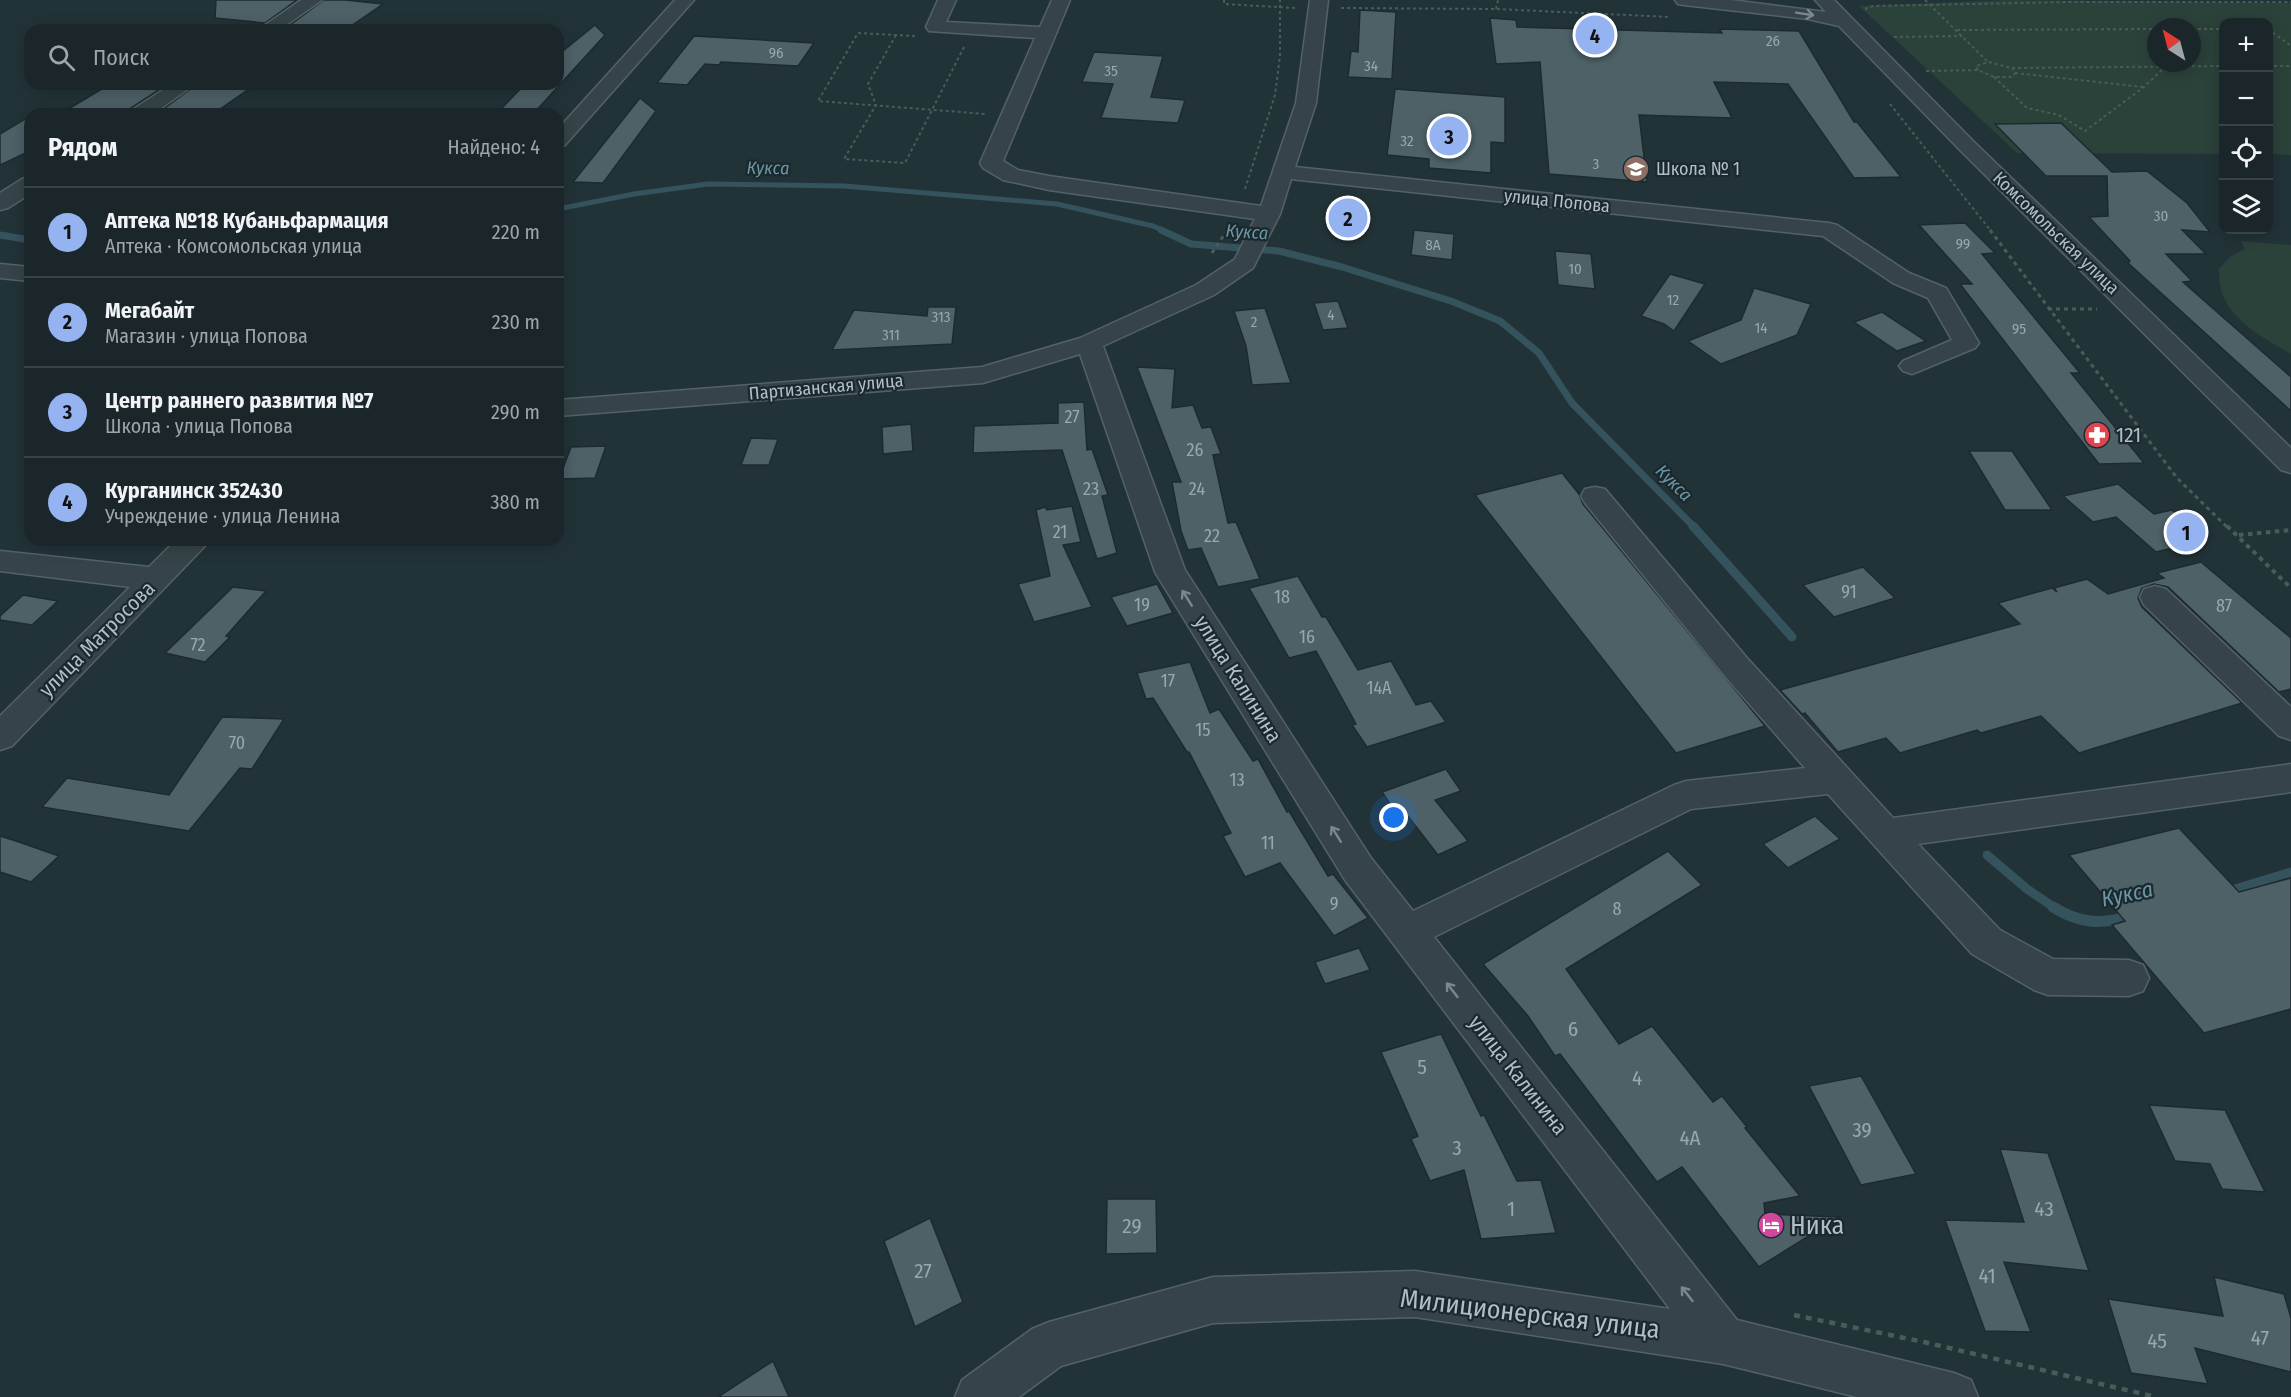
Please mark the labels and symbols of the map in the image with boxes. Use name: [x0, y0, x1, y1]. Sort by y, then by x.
one-way arrow: [1794, 8, 1814, 19]
pin: 4: [1576, 12, 1614, 57]
north arrow: [2147, 18, 2201, 72]
house number: 26: [1766, 32, 1780, 50]
house number: 96: [769, 44, 783, 62]
house number: 34: [1364, 57, 1378, 75]
house number: 35: [1104, 62, 1118, 80]
pin: 3: [1430, 114, 1468, 158]
house number: 32: [1400, 132, 1414, 150]
school or university icon: Школа № 1: [1621, 154, 1651, 184]
house number: 3: [1593, 155, 1600, 173]
water label: Кукса: [746, 157, 790, 179]
place label: Школа № 1: [1656, 158, 1740, 180]
street label: Комсомольская улица: [1988, 167, 2124, 299]
street label: улица Попова: [1503, 185, 1611, 218]
pin: 2: [1328, 196, 1368, 240]
house number: 30: [2154, 207, 2168, 225]
water label: Кукса: [1225, 220, 1269, 244]
house number: 99: [1956, 235, 1970, 253]
house number: 8А: [1425, 236, 1441, 254]
house number: 10: [1568, 260, 1582, 278]
house number: 12: [1667, 291, 1680, 309]
house number: 4: [1327, 306, 1335, 324]
house number: 313: [931, 308, 951, 326]
house number: 2: [1251, 313, 1258, 331]
house number: 14: [1754, 319, 1768, 337]
house number: 95: [2012, 320, 2026, 338]
house number: 311: [882, 326, 900, 344]
street label: Партизанская улица: [748, 369, 904, 405]
house number: 27: [1064, 406, 1080, 428]
pharmacy icon: 121: [2082, 420, 2112, 450]
place label: 121: [2116, 422, 2141, 448]
house number: 26: [1187, 439, 1204, 461]
water label: Кукса: [1651, 460, 1697, 506]
house number: 23: [1083, 478, 1099, 500]
house number: 24: [1189, 478, 1205, 500]
pin: 1: [2166, 510, 2206, 554]
house number: 21: [1053, 521, 1067, 543]
house number: 22: [1204, 525, 1220, 547]
street label: улица Матросова: [34, 576, 160, 702]
house number: 91: [1841, 581, 1857, 603]
house number: 18: [1274, 586, 1290, 608]
one-way arrow: [1180, 590, 1192, 607]
house number: 19: [1134, 594, 1150, 616]
house number: 87: [2216, 595, 2232, 617]
street label: улица Калинина: [1189, 611, 1287, 747]
house number: 16: [1299, 626, 1315, 648]
house number: 72: [190, 634, 206, 656]
house number: 17: [1161, 670, 1175, 692]
house number: 14А: [1366, 677, 1392, 699]
house number: 15: [1195, 719, 1211, 741]
house number: 70: [229, 732, 245, 754]
house number: 13: [1229, 769, 1245, 791]
your location: [1379, 803, 1408, 832]
one-way arrow: [1329, 826, 1341, 843]
house number: 11: [1261, 832, 1275, 854]
water label: Кукса: [2099, 875, 2155, 913]
house number: 9: [1330, 893, 1338, 915]
house number: 8: [1613, 898, 1622, 920]
one-way arrow: [1445, 982, 1458, 998]
street label: улица Калинина: [1463, 1010, 1573, 1140]
house number: 6: [1568, 1016, 1578, 1042]
house number: 5: [1417, 1054, 1427, 1080]
house number: 4: [1632, 1065, 1642, 1091]
house number: 39: [1852, 1117, 1872, 1143]
house number: 4А: [1679, 1125, 1701, 1151]
house number: 3: [1452, 1135, 1462, 1161]
house number: 1: [1507, 1196, 1515, 1222]
house number: 43: [2034, 1196, 2054, 1222]
hotel icon: Ника: [1756, 1210, 1786, 1240]
place label: Ника: [1790, 1210, 1844, 1241]
house number: 29: [1122, 1213, 1142, 1239]
house number: 27: [914, 1258, 932, 1284]
house number: 41: [1978, 1263, 1996, 1289]
street label: Милиционерская улица: [1398, 1283, 1662, 1345]
one-way arrow: [1681, 1286, 1694, 1302]
house number: 47: [2251, 1325, 2269, 1351]
house number: 45: [2147, 1328, 2167, 1354]

